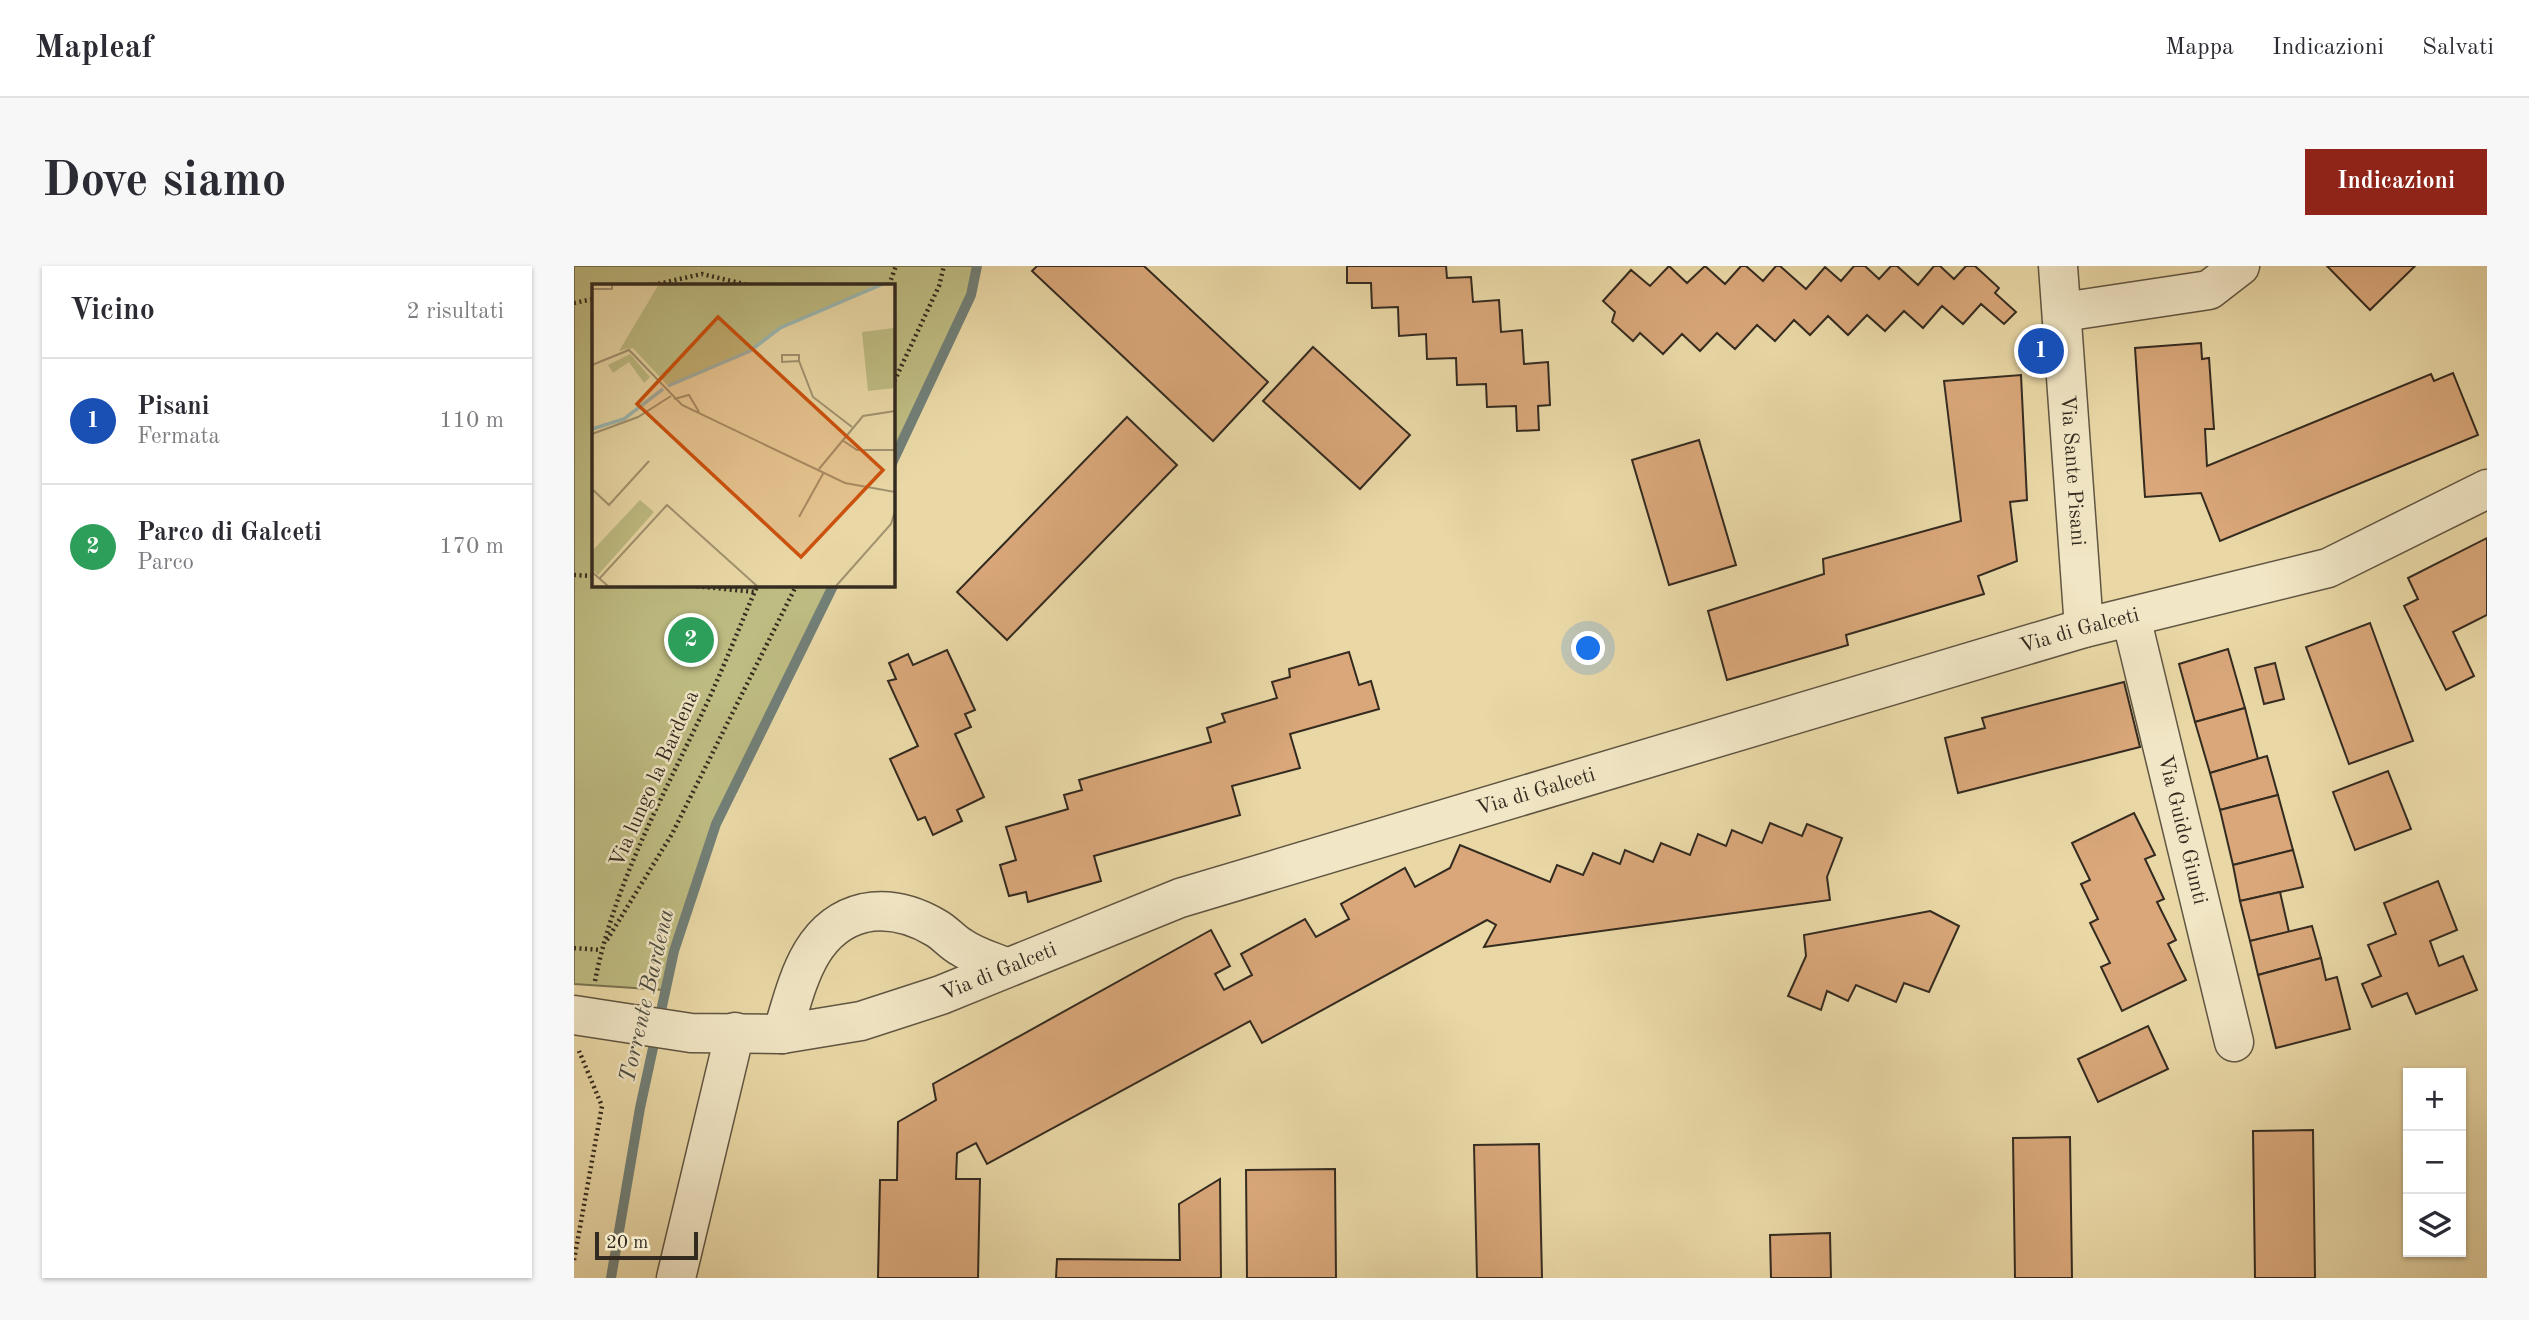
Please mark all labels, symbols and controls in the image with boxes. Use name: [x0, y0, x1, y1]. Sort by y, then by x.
text: Mapleaf: [35, 32, 153, 65]
text: Mappa: [2165, 36, 2234, 60]
text: Indicazioni: [2272, 36, 2384, 60]
text: Salvati: [2422, 36, 2494, 60]
button: Indicazioni: [2305, 149, 2487, 215]
text: Dove siamo: [42, 158, 287, 207]
inset map: [592, 284, 894, 586]
text: Vicino: [70, 296, 155, 326]
text: 2 risultati: [406, 300, 504, 323]
pin: 1: [2018, 325, 2064, 377]
text: Pisani: [137, 394, 210, 420]
street label: Via Sante Pisani: [2057, 394, 2089, 547]
text: 1: [86, 409, 100, 432]
text: 110 m: [439, 409, 504, 432]
text: Fermata: [137, 425, 220, 448]
text: Parco di Galceti: [137, 520, 322, 546]
text: 2: [86, 535, 100, 558]
text: 170 m: [439, 535, 504, 558]
text: Parco: [137, 551, 194, 574]
street label: Via di Galceti: [2017, 604, 2141, 657]
pin: 2: [668, 614, 714, 666]
your location: [1571, 631, 1605, 665]
street label: Via lungo la Bardena: [607, 688, 703, 870]
street label: Via Guido Giunti: [2154, 753, 2211, 907]
street label: Via di Galceti: [1474, 764, 1598, 819]
water label: Torrente Bardena: [616, 907, 678, 1085]
street label: Via di Galceti: [938, 939, 1060, 1004]
map controls: [2403, 1068, 2466, 1257]
button: +: [2403, 1068, 2466, 1131]
button: −: [2403, 1131, 2466, 1194]
button: layers: [2403, 1194, 2466, 1257]
scale bar: [595, 1229, 698, 1261]
text: 20 m: [606, 1234, 648, 1253]

